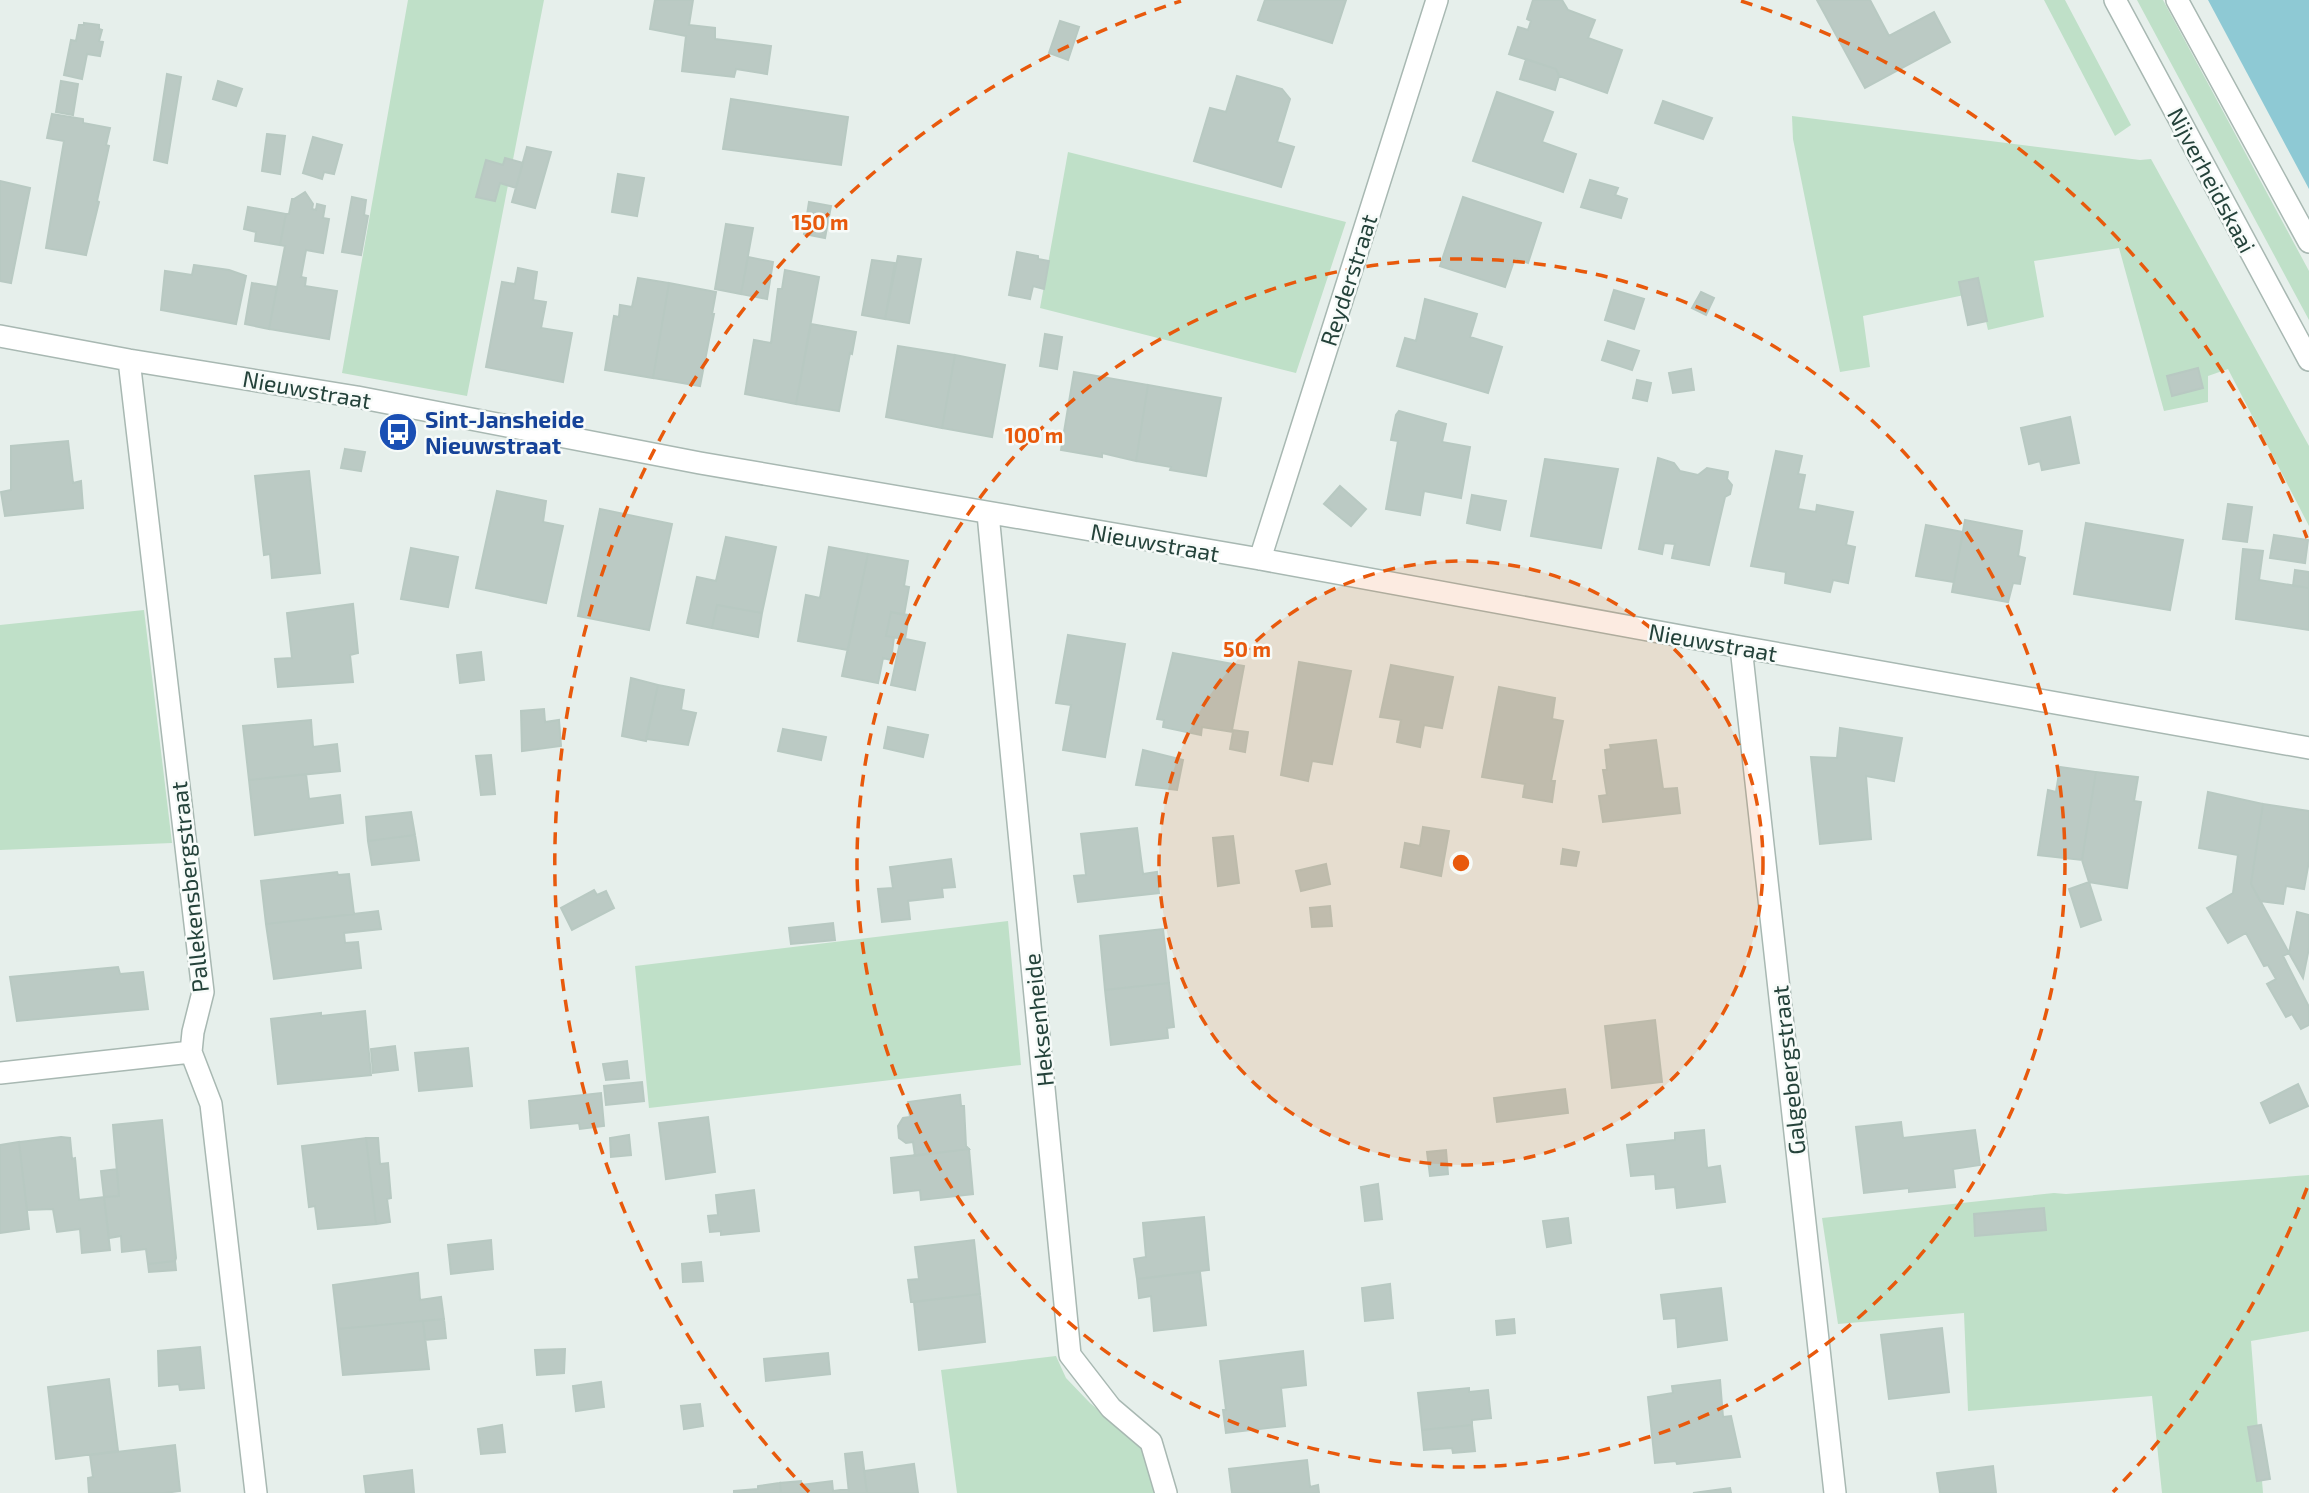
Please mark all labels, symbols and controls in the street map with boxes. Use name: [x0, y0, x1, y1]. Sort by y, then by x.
street label: Nijverheidskaai: [2162, 103, 2262, 257]
text: 150 m: [792, 209, 848, 234]
street label: Reyderstraat: [1314, 210, 1383, 349]
street label: Nieuwstraat: [241, 364, 374, 414]
place label: Sint-Jansheide Nieuwstraat: [425, 405, 584, 459]
bus stop icon: Sint-Jansheide Nieuwstraat: [377, 411, 419, 453]
text: 100 m: [1005, 422, 1063, 447]
street label: Nieuwstraat: [1089, 517, 1222, 567]
street label: Nieuwstraat: [1647, 617, 1780, 667]
text: 50 m: [1223, 636, 1271, 661]
street label: Pallekensbergstraat: [164, 780, 214, 994]
centre of rings: [1449, 851, 1473, 875]
street label: Heksenheide: [1017, 952, 1059, 1088]
street label: Galgebergstraat: [1765, 984, 1811, 1156]

